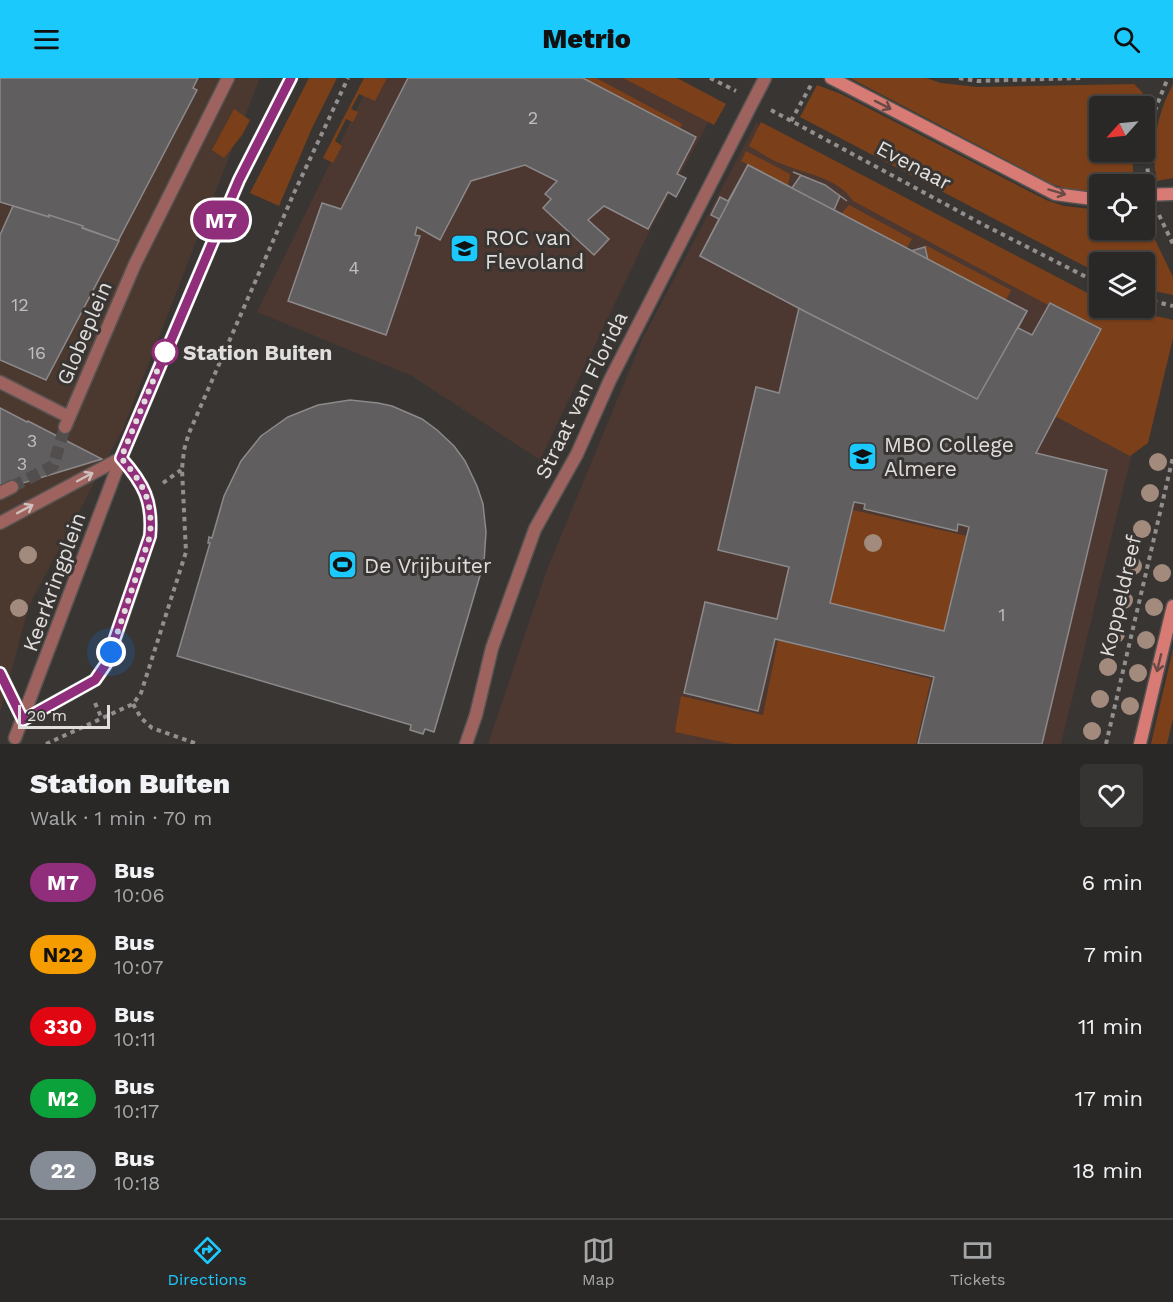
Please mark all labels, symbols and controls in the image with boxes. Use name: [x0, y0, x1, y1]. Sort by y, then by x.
icon: menu: [30, 23, 63, 56]
text: Metrio: [542, 23, 631, 55]
icon: search: [1110, 23, 1143, 56]
north arrow: [1089, 96, 1155, 162]
map controls: [1089, 96, 1155, 318]
one-way arrow: [874, 99, 891, 111]
house number: 2: [528, 107, 538, 128]
street label: Evenaar: [872, 135, 956, 195]
button: locate: [1089, 174, 1155, 240]
one-way arrow: [1047, 187, 1066, 198]
line badge: M7: [194, 200, 248, 240]
text: M7: [205, 208, 237, 233]
place label: ROC van Flevoland: [485, 225, 584, 274]
school or university icon: ROC van Flevoland: [448, 233, 480, 265]
button: layers: [1089, 252, 1155, 318]
house number: 4: [349, 257, 360, 278]
street label: Globeplein: [51, 278, 117, 388]
house number: 12: [11, 294, 29, 315]
street label: Straat van Florida: [530, 307, 632, 483]
marker: Station Buiten: [152, 339, 178, 365]
place label: Station Buiten: [183, 340, 332, 365]
house number: 16: [28, 342, 46, 363]
house number: 3: [27, 430, 37, 451]
place label: MBO College Almere: [884, 432, 1014, 481]
school or university icon: MBO College Almere: [847, 440, 879, 472]
house number: 3: [17, 453, 27, 474]
one-way arrow: [76, 471, 94, 482]
one-way arrow: [16, 503, 33, 515]
street label: Keerkringplein: [17, 509, 91, 655]
street label: Koppeldreef: [1094, 533, 1146, 659]
sports icon: De Vrijbuiter: [327, 549, 359, 581]
place label: De Vrijbuiter: [364, 553, 492, 578]
house number: 1: [998, 604, 1006, 625]
your location: [96, 637, 126, 667]
one-way arrow: [1153, 653, 1165, 672]
scale bar: [18, 702, 110, 730]
text: 20 m: [27, 706, 67, 725]
button: heart: [1080, 764, 1143, 827]
text: Station Buiten: [30, 767, 230, 800]
text: Walk · 1 min · 70 m: [30, 806, 212, 830]
text: Bus: [114, 858, 154, 883]
text: M7: [47, 870, 79, 895]
text: 6 min: [1082, 870, 1143, 895]
text: 10:06: [114, 883, 165, 907]
text: Bus: [114, 930, 154, 955]
text: N22: [43, 942, 83, 967]
text: 7 min: [1083, 942, 1143, 967]
text: 10:07: [114, 955, 163, 979]
text: Bus: [114, 1002, 154, 1027]
text: 330: [44, 1014, 82, 1039]
text: 11 min: [1078, 1014, 1143, 1039]
text: 10:11: [114, 1027, 156, 1051]
text: Bus: [114, 1074, 154, 1099]
text: M2: [47, 1086, 79, 1111]
text: 17 min: [1075, 1086, 1143, 1111]
text: 10:17: [114, 1099, 159, 1123]
text: Bus: [114, 1146, 154, 1171]
text: 22: [50, 1158, 76, 1183]
text: 18 min: [1073, 1158, 1143, 1183]
text: 10:18: [114, 1171, 160, 1195]
tab: Directions: [168, 1234, 247, 1289]
tab: Map: [582, 1234, 615, 1289]
tab: Tickets: [950, 1234, 1005, 1289]

